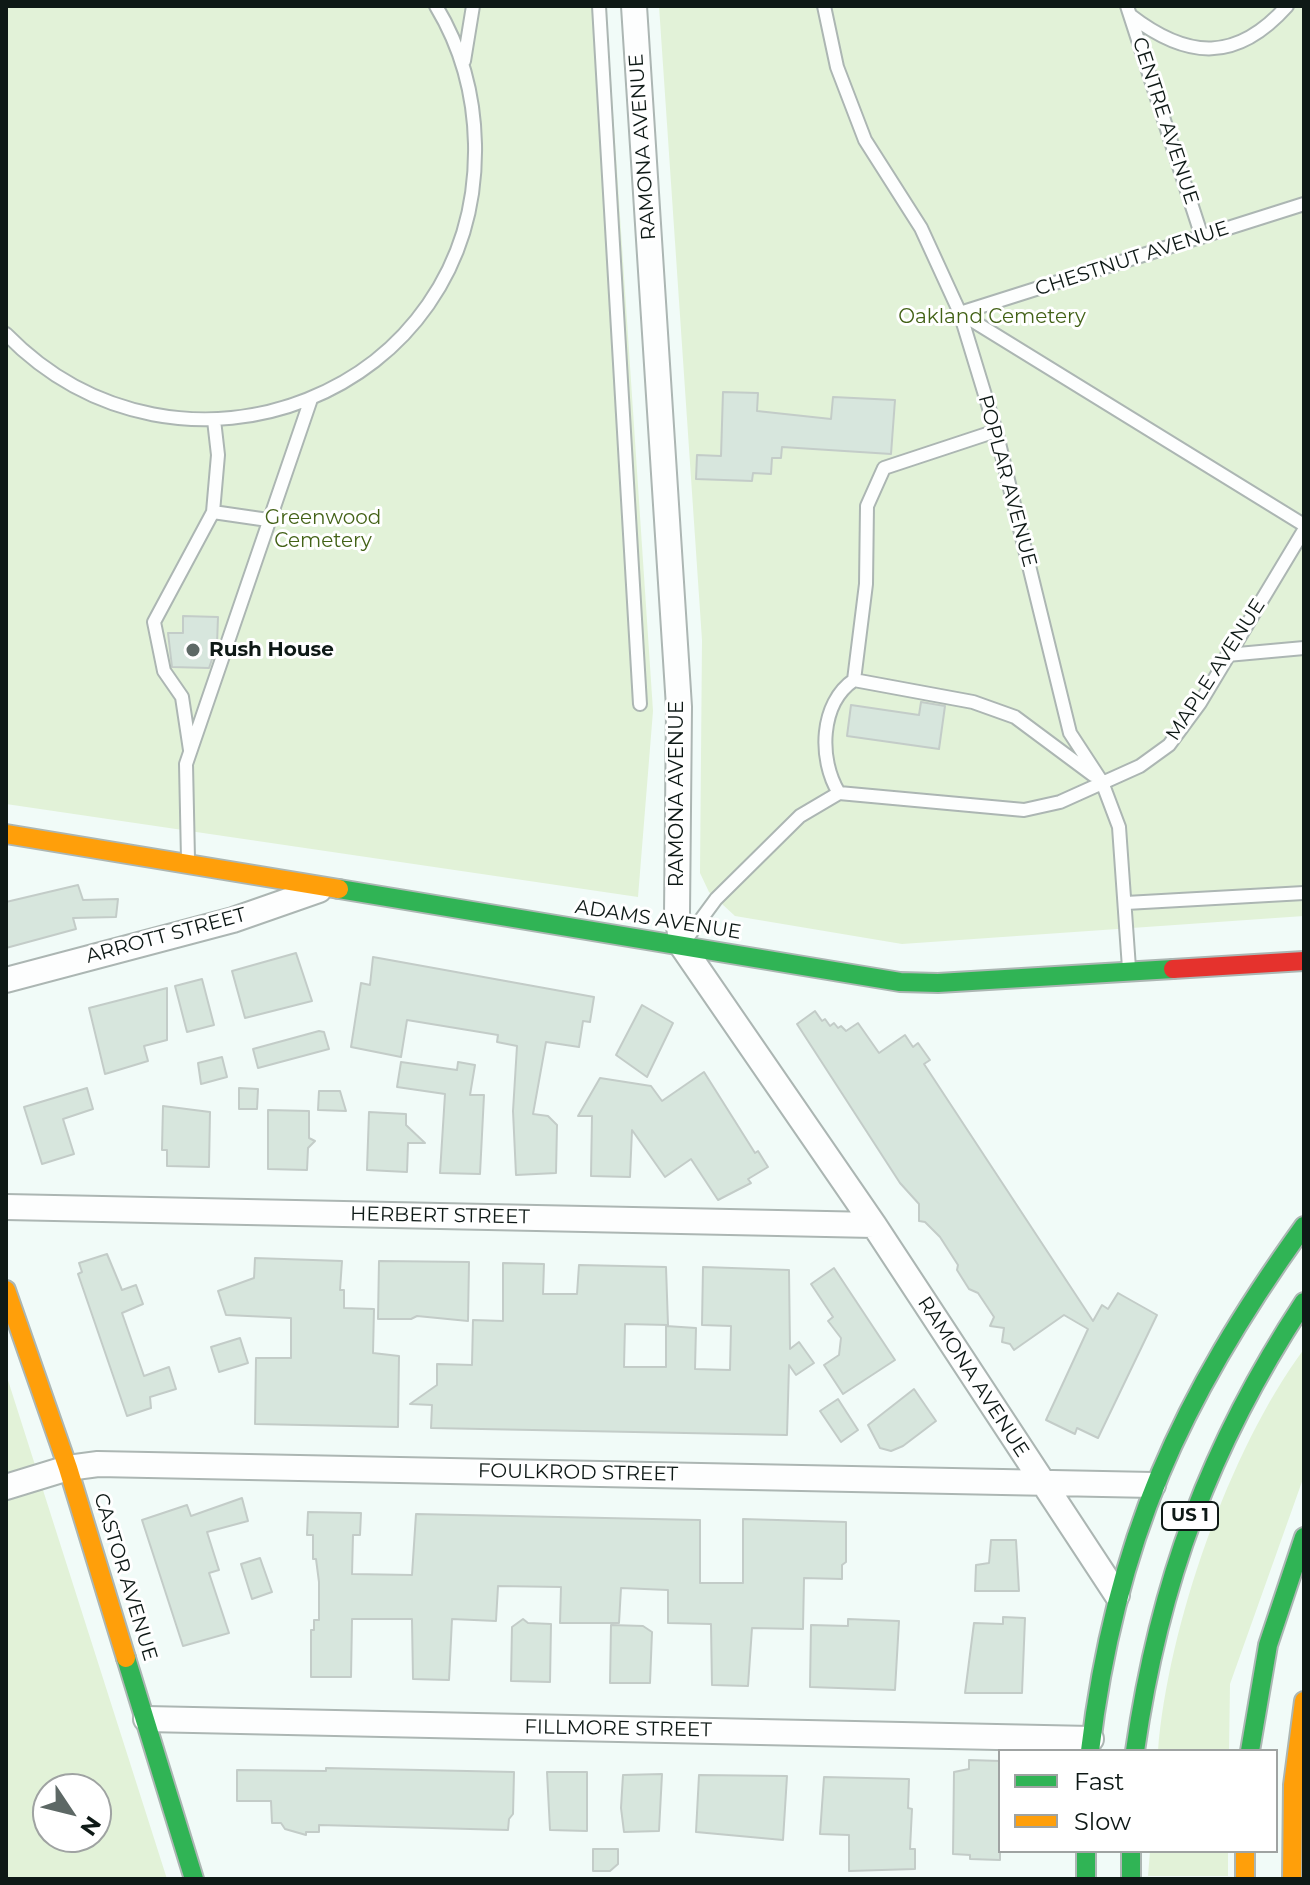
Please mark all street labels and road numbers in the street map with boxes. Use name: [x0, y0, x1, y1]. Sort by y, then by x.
street label: CENTRE AVENUE: [1127, 34, 1203, 208]
street label: RAMONA AVENUE: [625, 53, 661, 241]
street label: CHESTNUT AVENUE: [1032, 216, 1232, 302]
street label: POPLAR AVENUE: [972, 392, 1042, 570]
street label: MAPLE AVENUE: [1161, 595, 1271, 745]
street label: RAMONA AVENUE: [665, 701, 689, 887]
street label: ADAMS AVENUE: [573, 895, 743, 945]
street label: ARROTT STREET: [83, 903, 249, 969]
street label: HERBERT STREET: [350, 1202, 530, 1230]
street label: RAMONA AVENUE: [912, 1292, 1034, 1462]
street label: FOULKROD STREET: [478, 1459, 678, 1487]
street label: CASTOR AVENUE: [88, 1490, 162, 1664]
road number: US 1: [1162, 1502, 1218, 1530]
street label: FILLMORE STREET: [524, 1715, 712, 1743]

